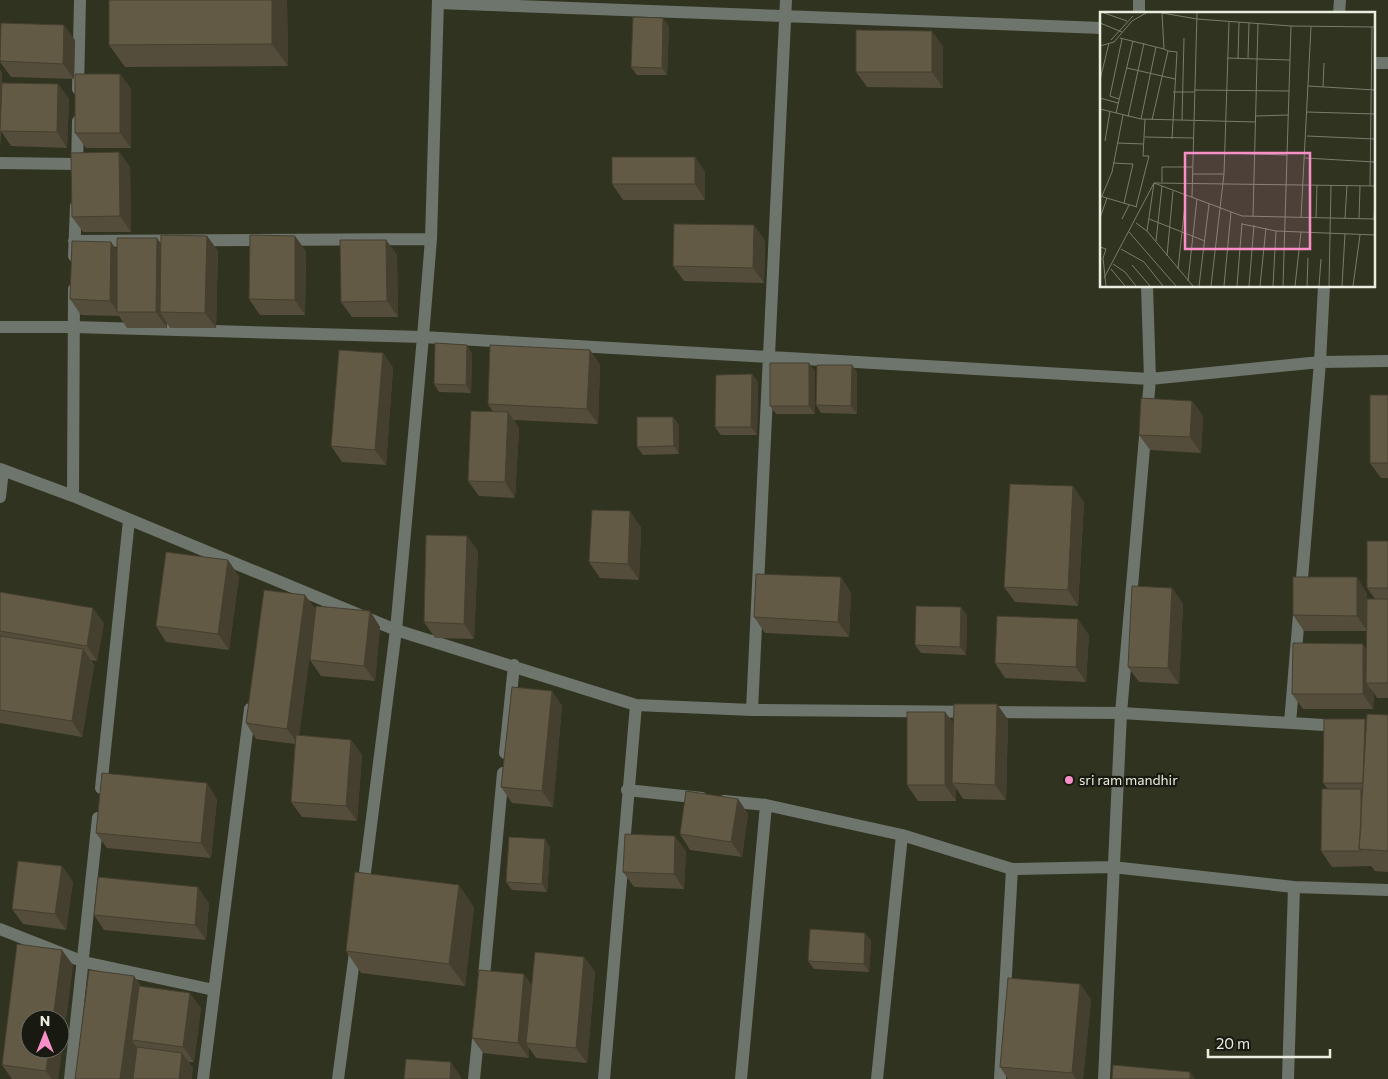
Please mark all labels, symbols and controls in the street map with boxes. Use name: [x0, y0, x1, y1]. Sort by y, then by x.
inset map: [1100, 12, 1376, 288]
place label: sri ram mandhir: [1079, 771, 1178, 788]
marker: sri ram mandhir: [1063, 774, 1075, 786]
north arrow: [20, 1009, 70, 1059]
text: N: [40, 1012, 50, 1029]
scale bar: [1208, 1026, 1330, 1058]
text: 20 m: [1216, 1034, 1250, 1052]

